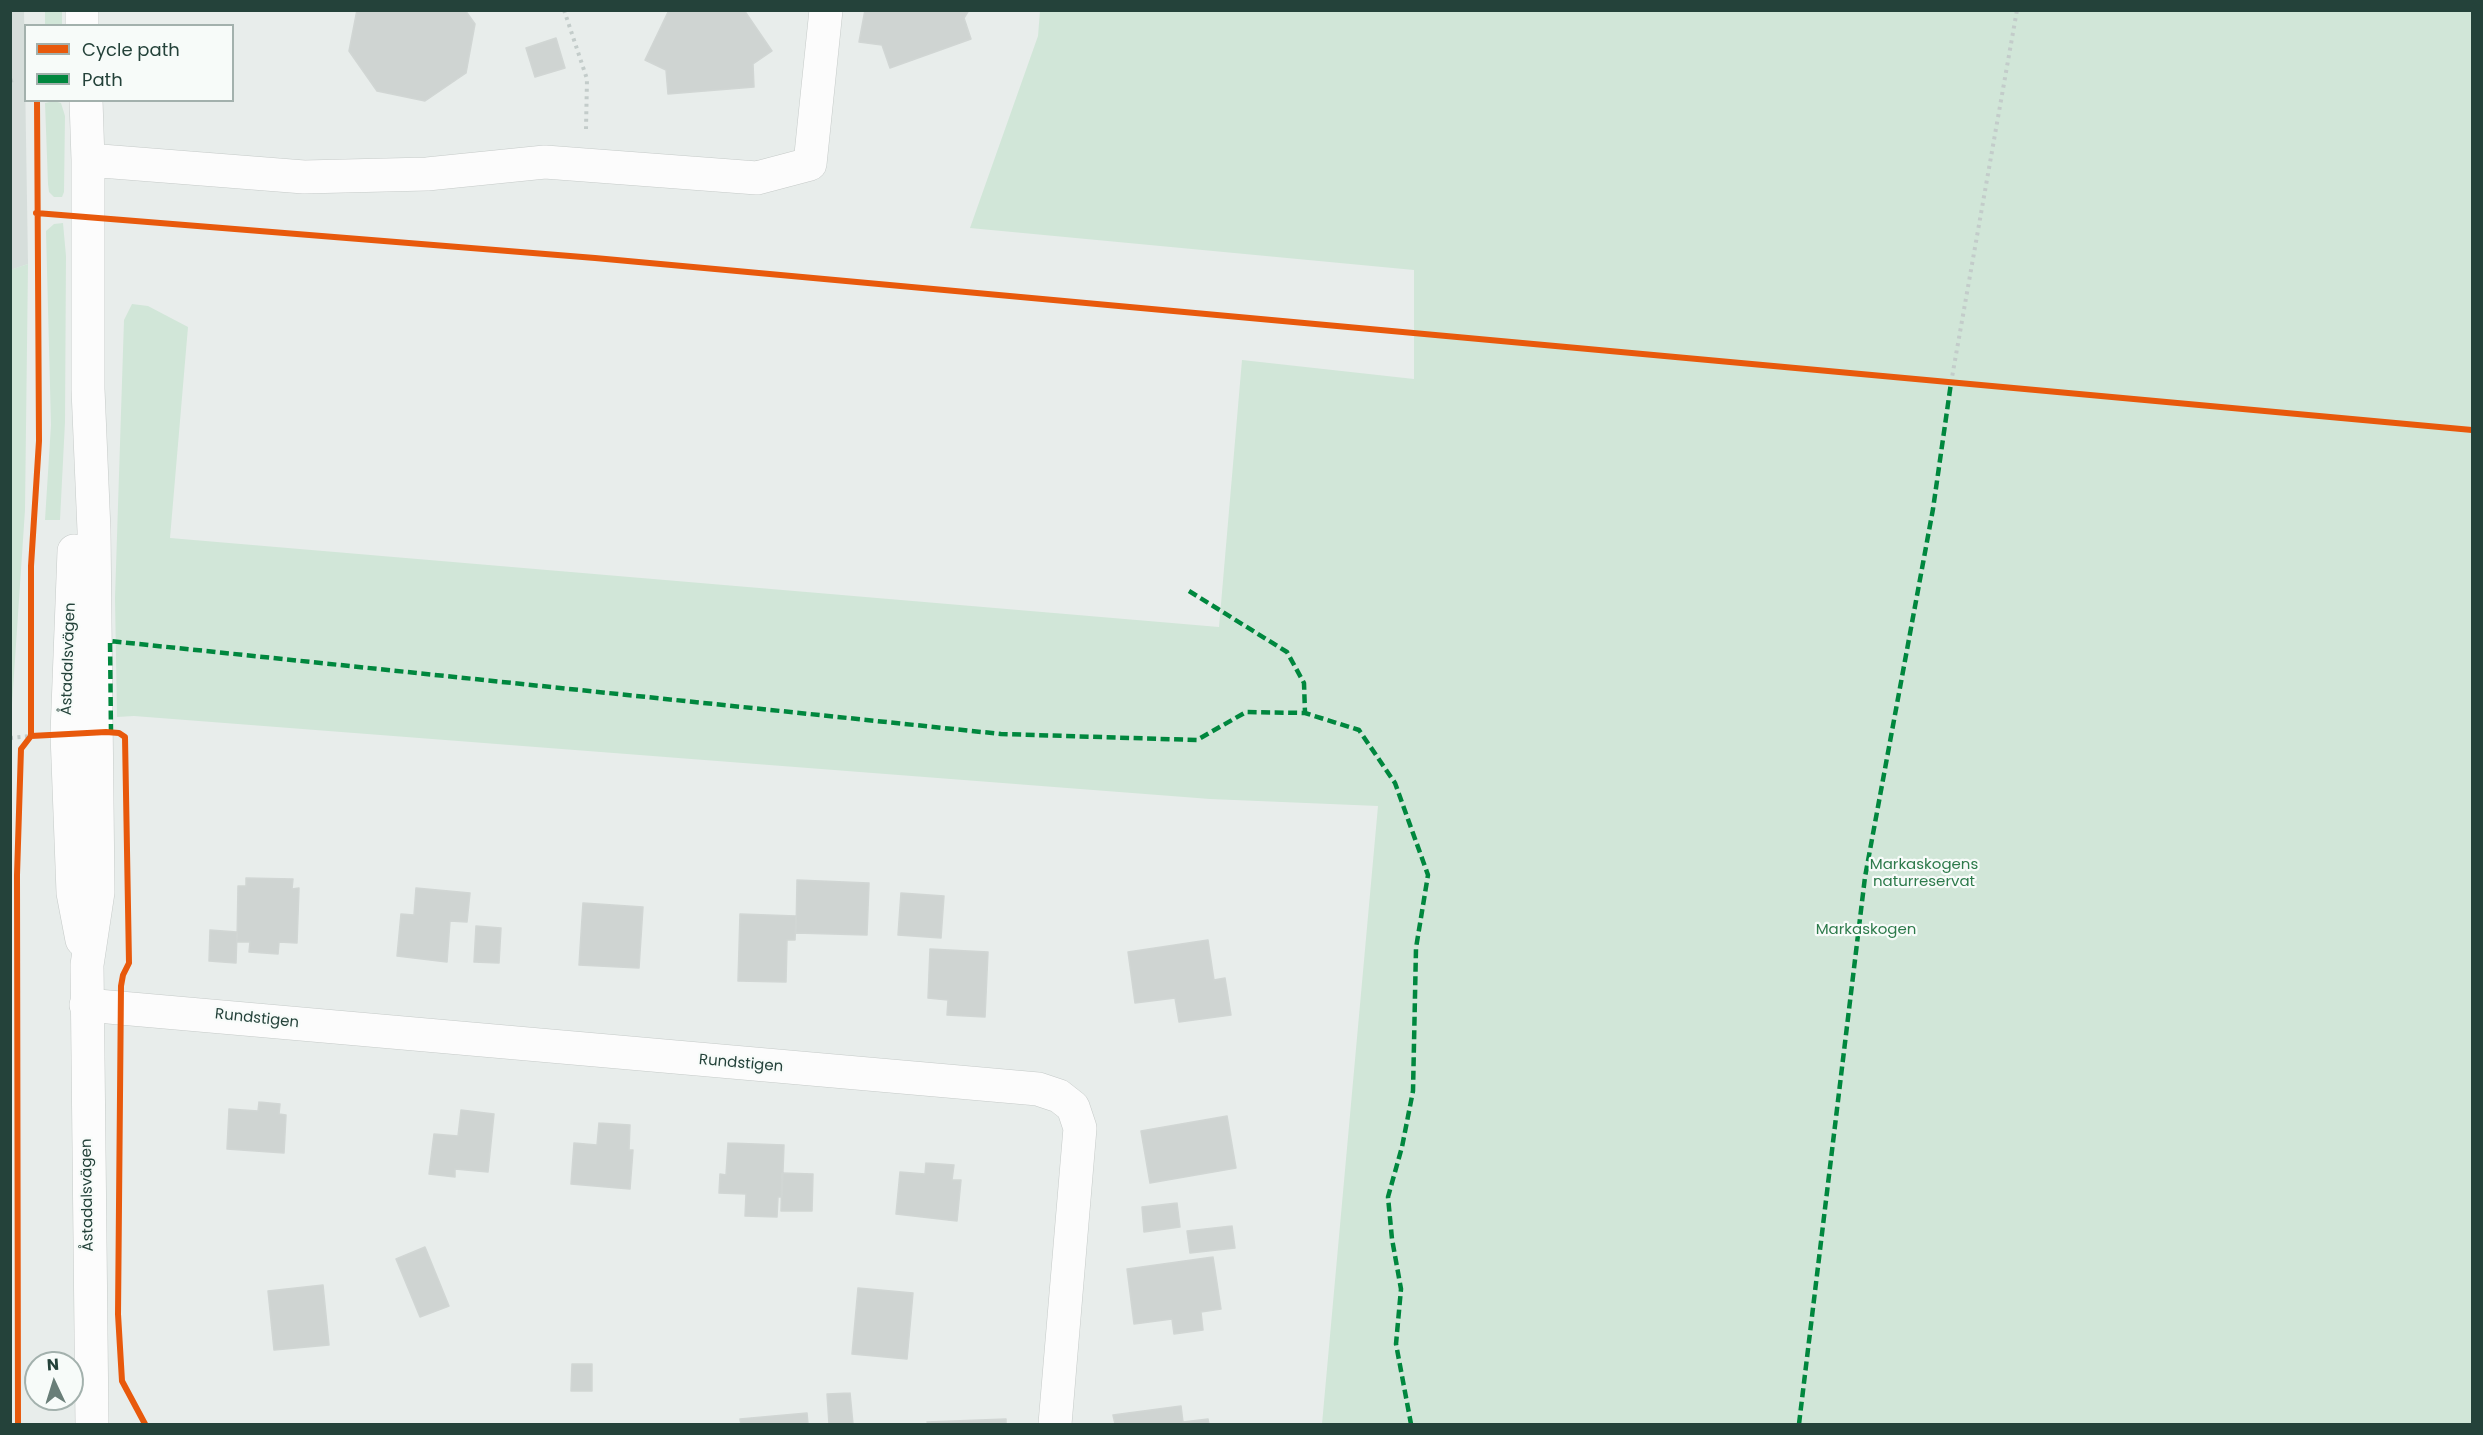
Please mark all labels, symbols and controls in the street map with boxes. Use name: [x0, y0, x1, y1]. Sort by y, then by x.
legend: [24, 24, 234, 102]
text: Cycle path: [82, 37, 180, 62]
text: Path: [82, 67, 123, 92]
street label: Åstadalsvägen: [58, 602, 80, 716]
park label: Markaskogens naturreservat: [1870, 856, 1978, 891]
park label: Markaskogen: [1816, 921, 1916, 939]
street label: Rundstigen: [214, 1006, 300, 1032]
street label: Rundstigen: [698, 1051, 784, 1077]
street label: Åstadalsvägen: [78, 1138, 98, 1252]
north arrow: [24, 1351, 84, 1411]
text: N: [46, 1353, 60, 1376]

